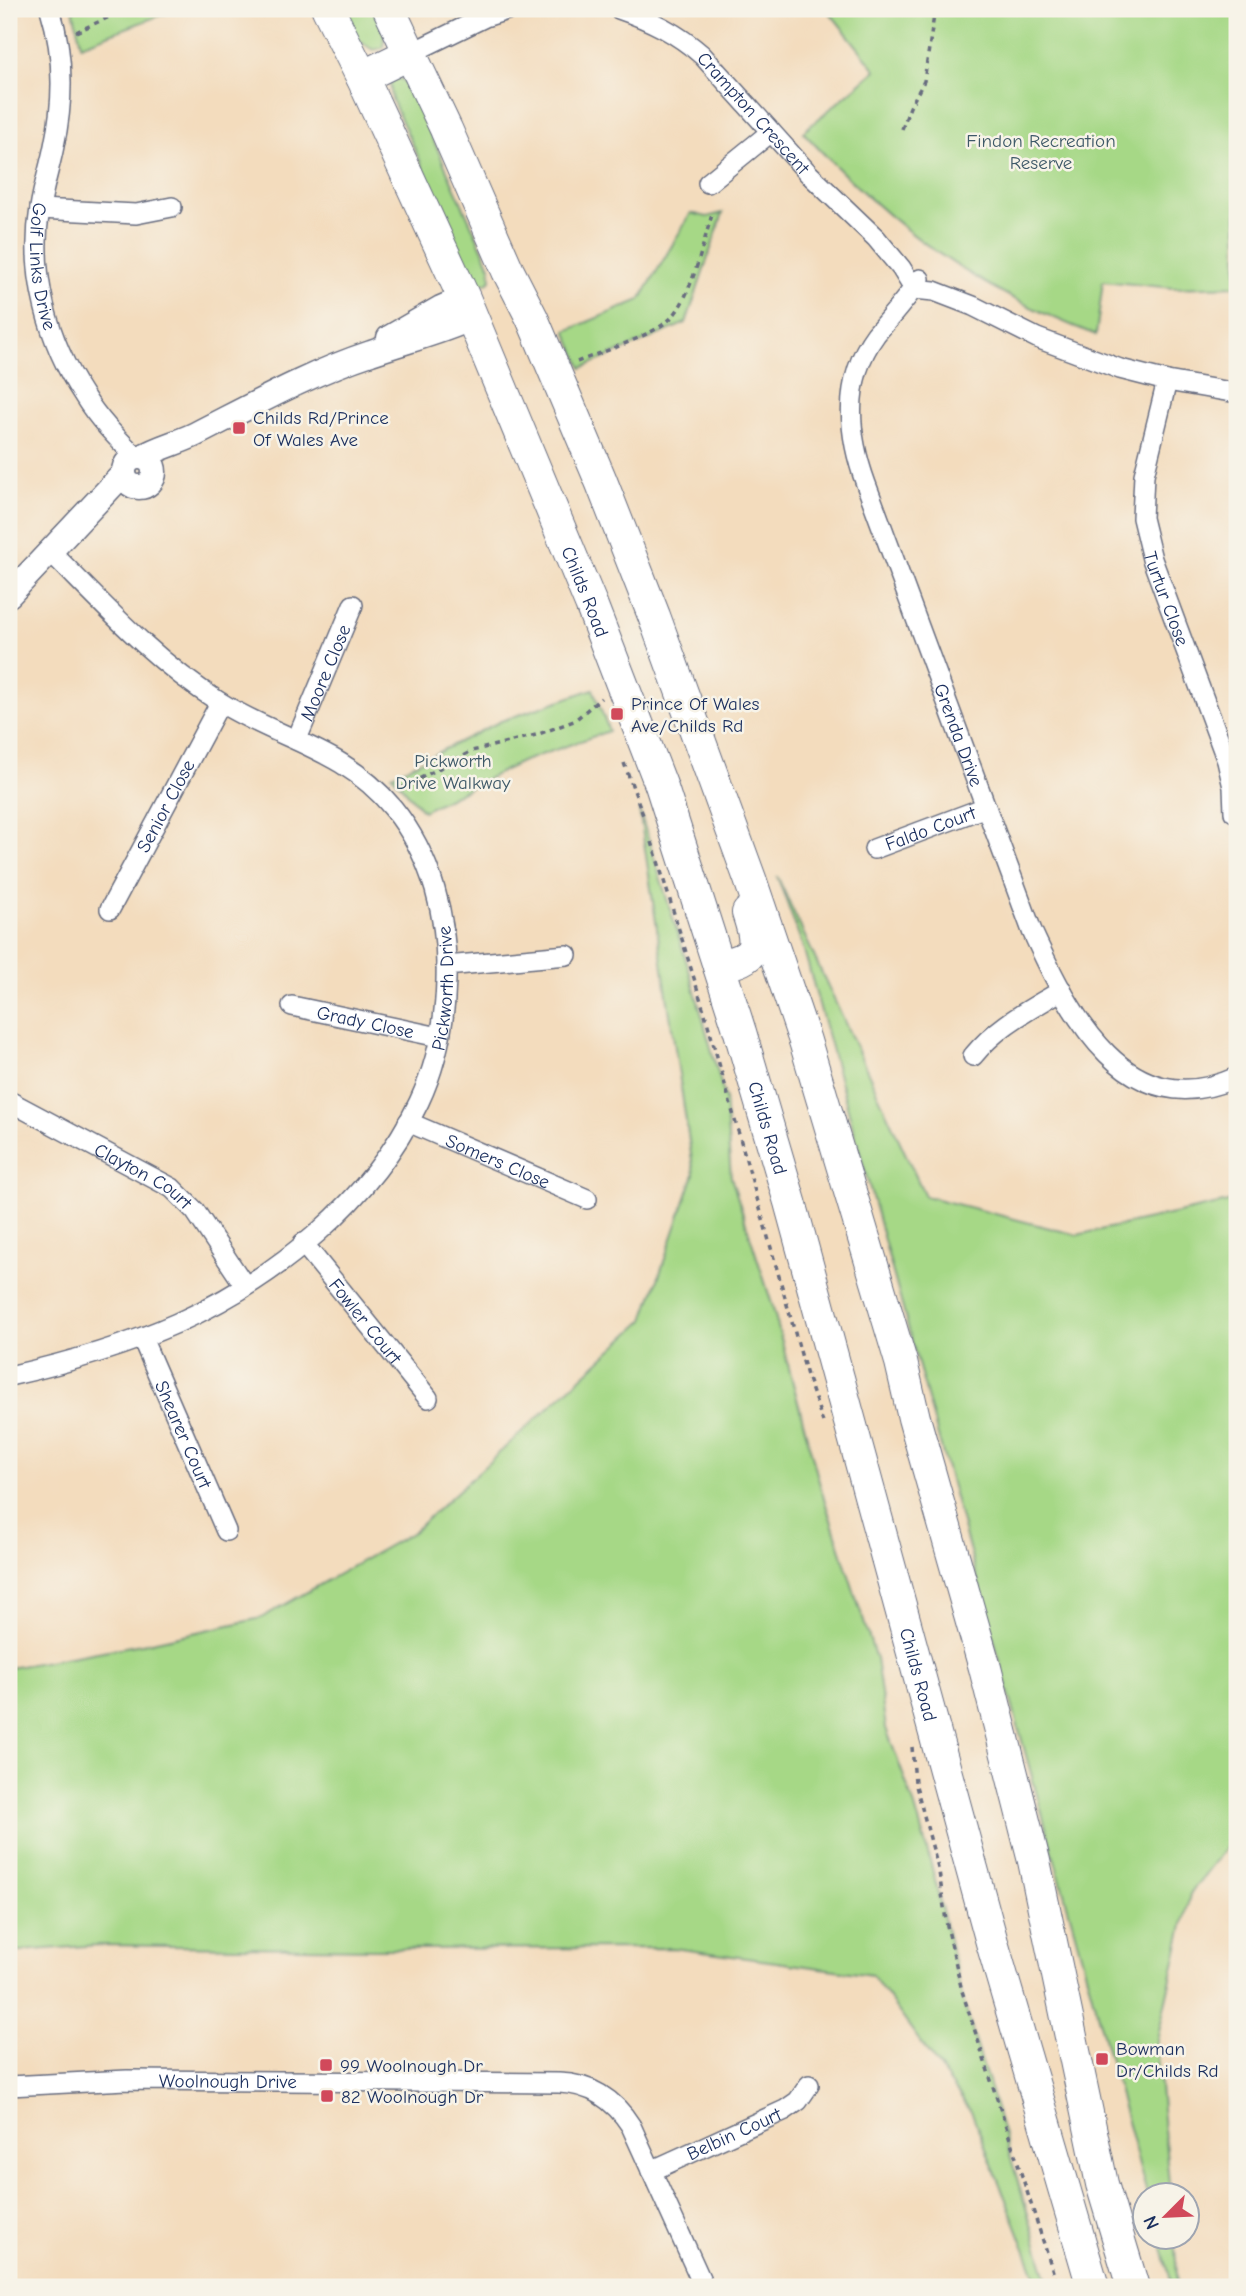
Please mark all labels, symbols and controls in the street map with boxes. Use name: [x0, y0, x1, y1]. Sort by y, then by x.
street label: Crampton Crescent: [692, 48, 814, 179]
park label: Findon Recreation Reserve: [966, 130, 1116, 174]
street label: Golf Links Drive: [25, 201, 61, 333]
place label: Childs Rd/Prince Of Wales Ave: [253, 407, 389, 451]
marker: Childs Rd/Prince Of Wales Ave: [231, 420, 247, 436]
street label: Childs Road: [556, 543, 613, 640]
street label: Turtur Close: [1139, 549, 1193, 649]
street label: Moore Close: [296, 622, 356, 724]
street label: Grenda Drive: [929, 681, 987, 790]
place label: Prince Of Wales Ave/Childs Rd: [631, 693, 760, 737]
marker: Prince Of Wales Ave/Childs Rd: [609, 706, 625, 722]
park label: Pickworth Drive Walkway: [396, 750, 511, 794]
street label: Senior Close: [132, 756, 200, 856]
street label: Faldo Court: [882, 802, 979, 856]
street label: Pickworth Drive: [427, 925, 458, 1053]
street label: Grady Close: [315, 1002, 416, 1043]
street label: Childs Road: [743, 1079, 791, 1177]
street label: Somers Close: [442, 1130, 553, 1194]
street label: Clayton Court: [91, 1139, 197, 1214]
street label: Fowler Court: [324, 1274, 406, 1369]
street label: Shearer Court: [150, 1378, 216, 1492]
street label: Childs Road: [895, 1626, 941, 1724]
place label: Bowman Dr/Childs Rd: [1116, 2038, 1218, 2082]
marker: Bowman Dr/Childs Rd: [1094, 2051, 1110, 2067]
place label: 99 Woolnough Dr: [340, 2055, 483, 2077]
marker: 99 Woolnough Dr: [318, 2057, 334, 2073]
street label: Woolnough Drive: [159, 2070, 297, 2093]
place label: 82 Woolnough Dr: [341, 2086, 484, 2108]
marker: 82 Woolnough Dr: [319, 2088, 335, 2104]
street label: Belbin Court: [684, 2103, 785, 2165]
north arrow: [1130, 2180, 1200, 2250]
text: N: [1139, 2212, 1164, 2233]

